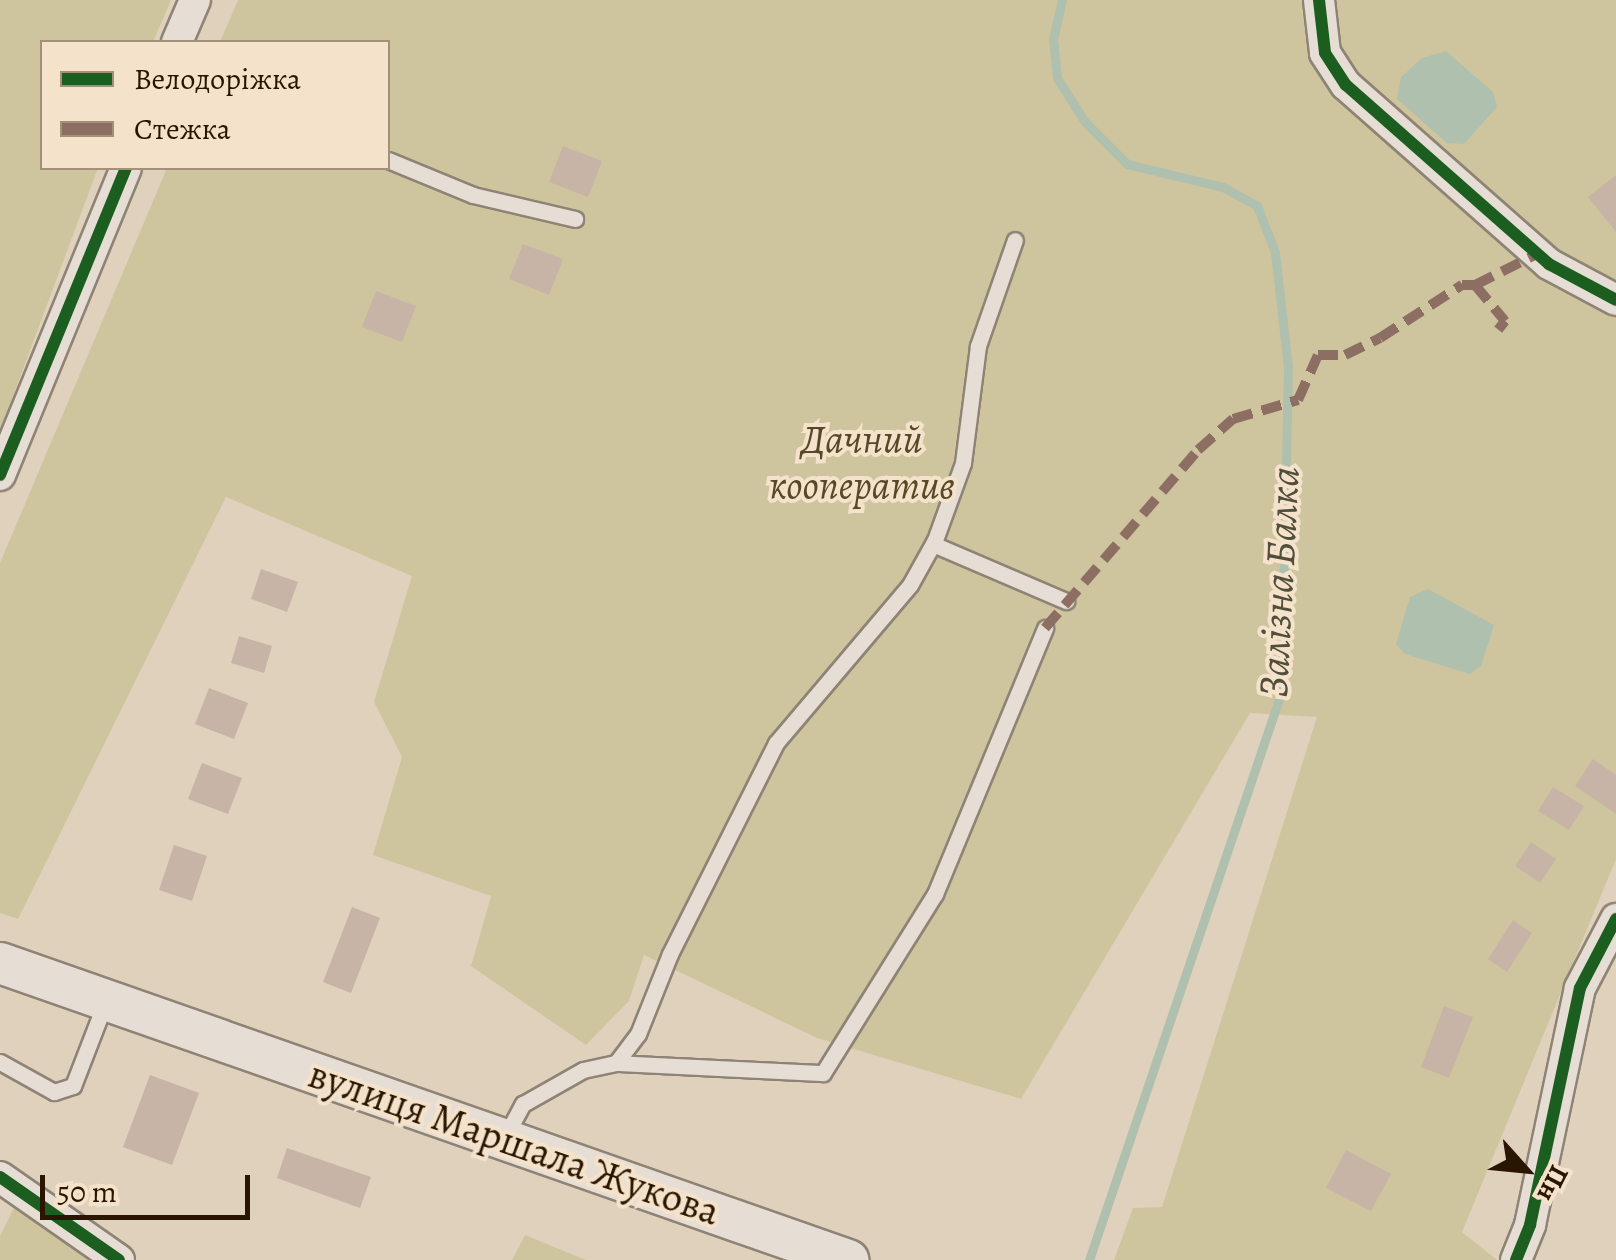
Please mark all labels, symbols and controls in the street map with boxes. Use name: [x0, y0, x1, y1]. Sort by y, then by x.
legend: [40, 40, 390, 170]
text: Велодоріжка: [134, 59, 301, 99]
text: Стежка: [134, 109, 231, 149]
park label: Дачний кооператив: [769, 416, 955, 510]
water label: Залізна Балка: [1248, 465, 1310, 699]
street label: вулиця Маршала Жукова: [302, 1050, 726, 1236]
north arrow: [1476, 1120, 1576, 1220]
scale bar: [45, 1155, 255, 1217]
text: Пн: [1527, 1159, 1578, 1209]
text: 50 m: [57, 1172, 117, 1212]

